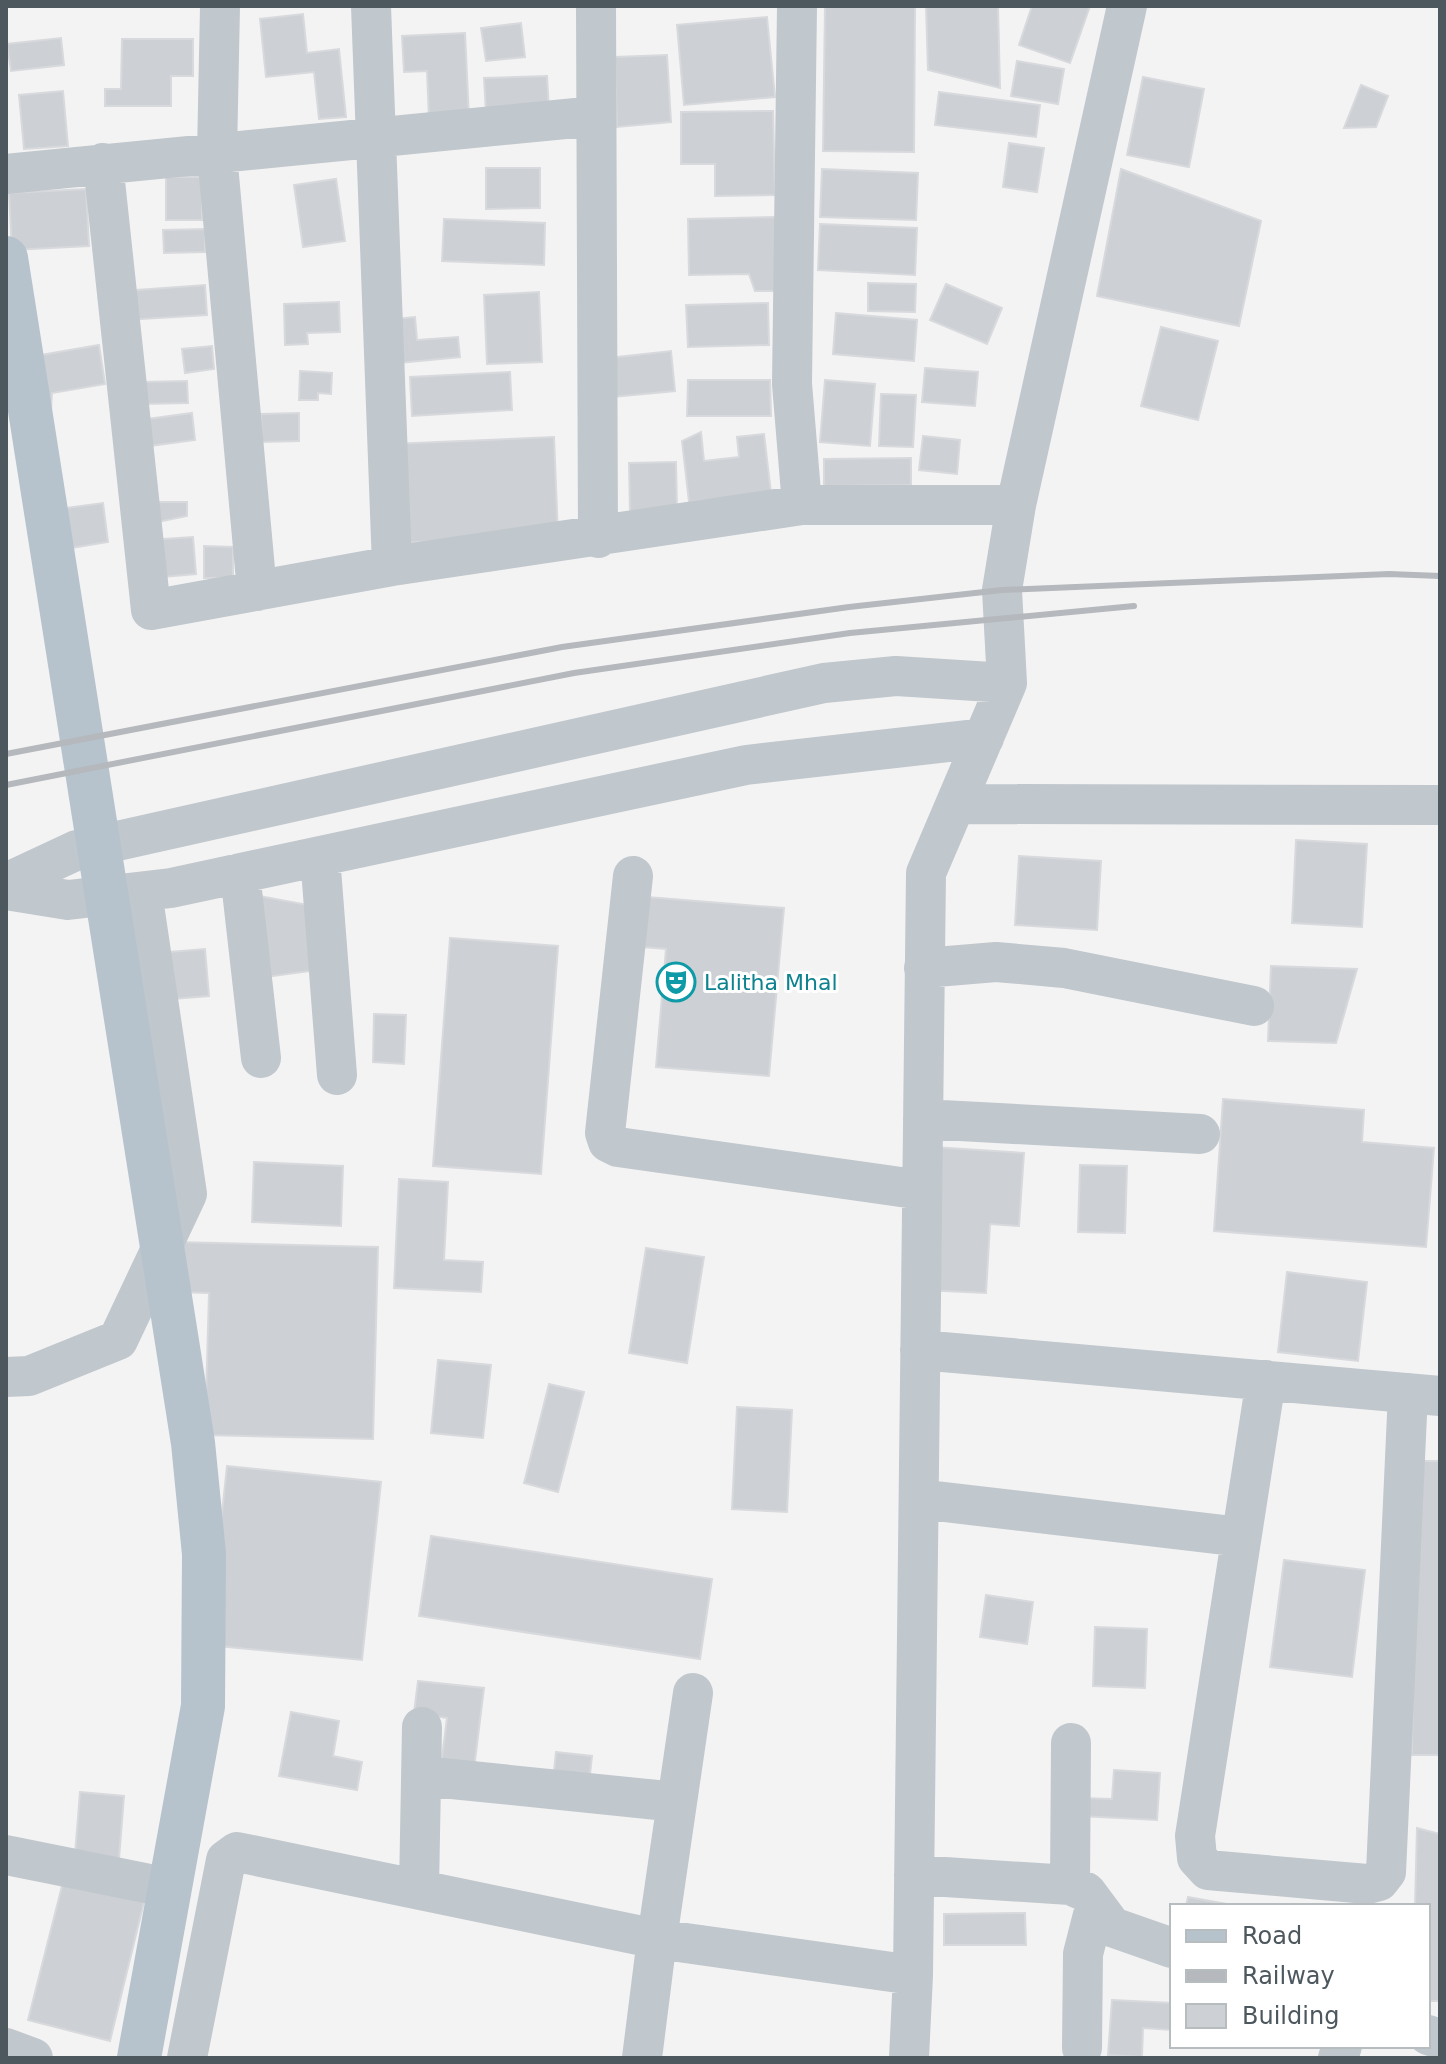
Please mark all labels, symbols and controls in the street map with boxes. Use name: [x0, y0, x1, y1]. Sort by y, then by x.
theatre icon: Lalitha Mhal: [655, 961, 697, 1003]
place label: Lalitha Mhal: [704, 970, 838, 995]
legend: [1170, 1904, 1430, 2048]
text: Road: [1242, 1922, 1302, 1950]
text: Railway: [1242, 1962, 1335, 1990]
text: Building: [1242, 2002, 1339, 2030]

